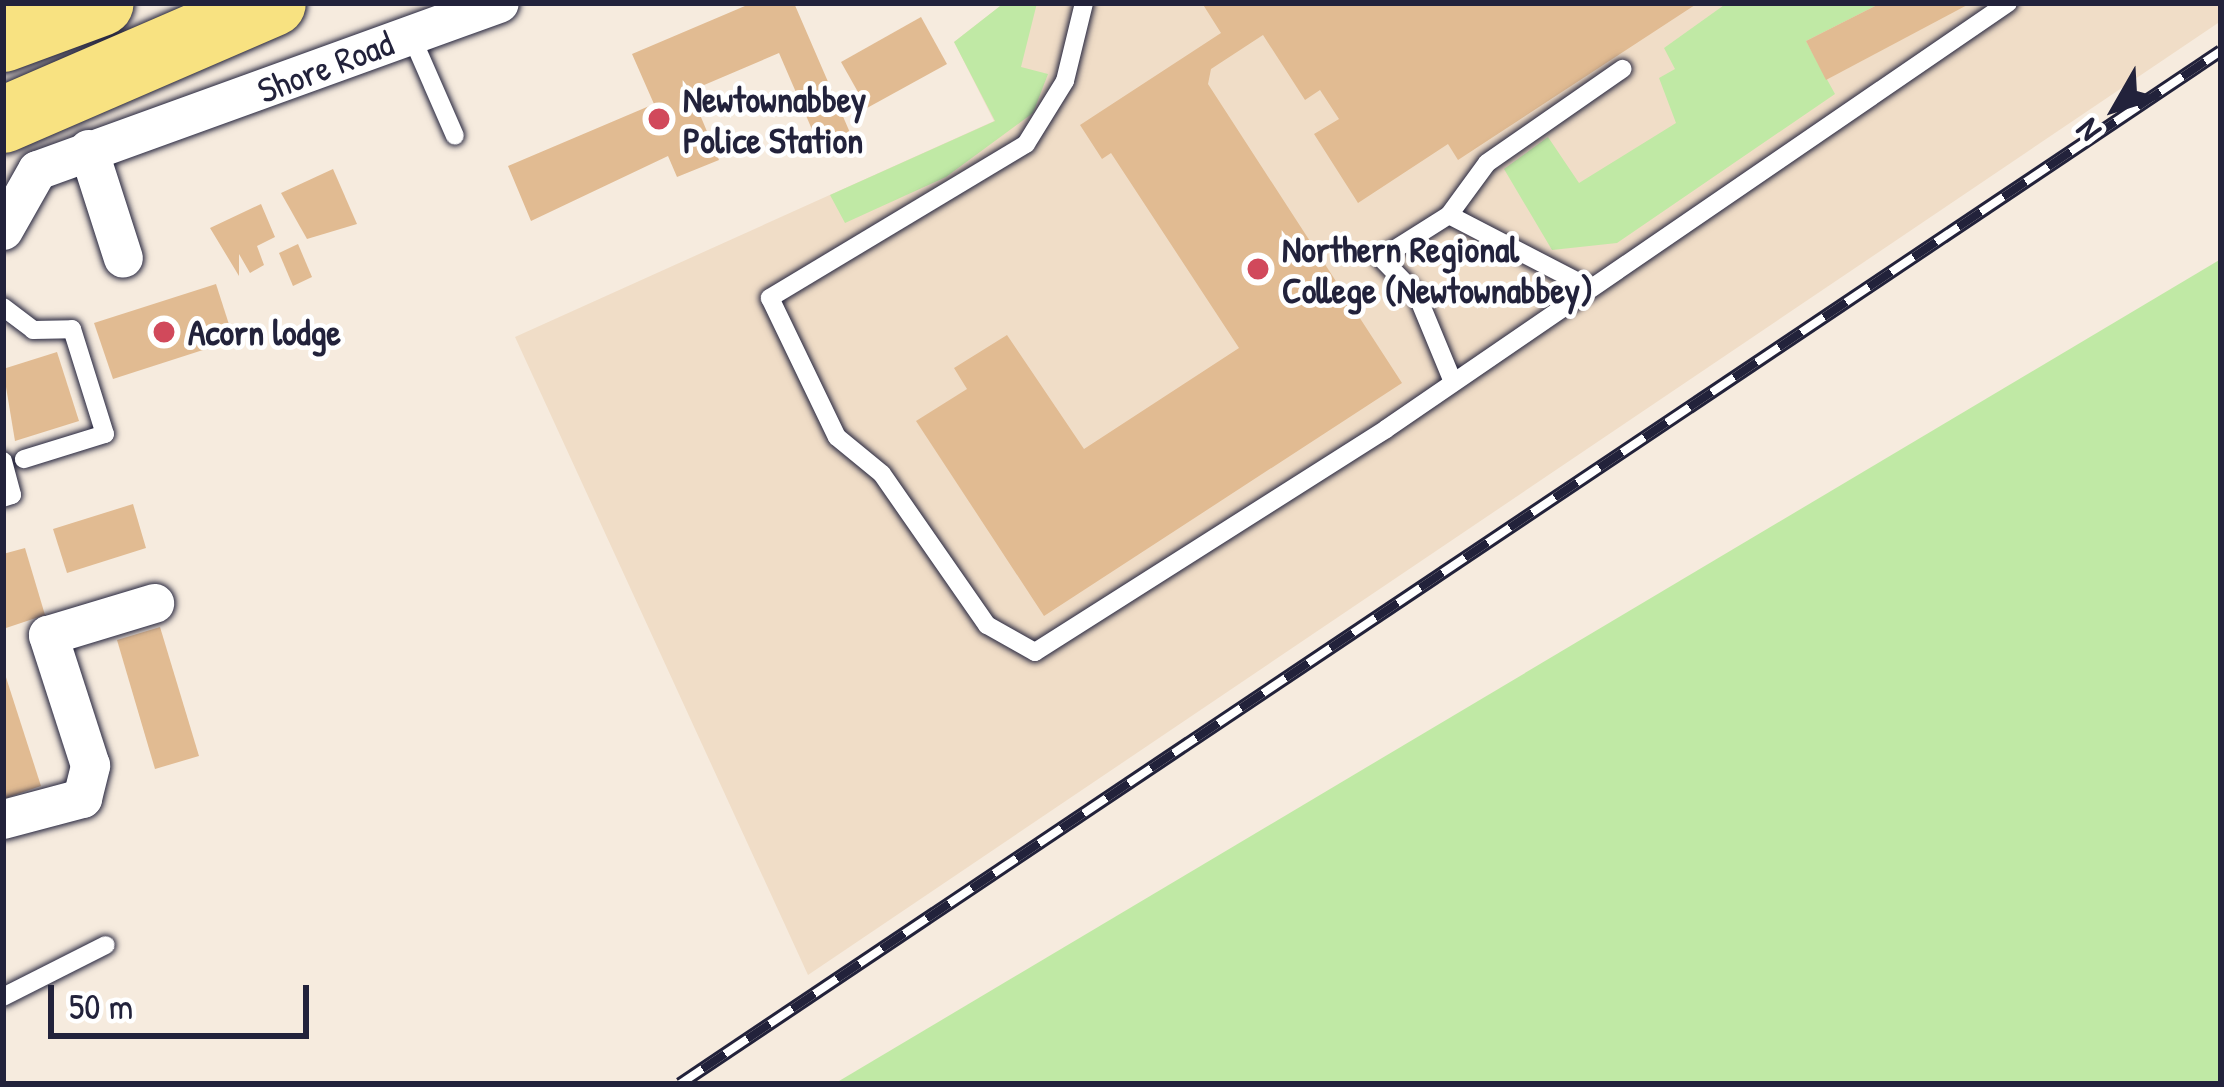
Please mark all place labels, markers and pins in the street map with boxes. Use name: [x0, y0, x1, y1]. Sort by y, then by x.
place label: Newtownabbey Police Station: [683, 76, 866, 161]
marker: Newtownabbey Police Station: [646, 106, 672, 132]
place label: Northern Regional College (Newtownabbey): [1282, 226, 1593, 311]
marker: Northern Regional College (Newtownabbey): [1245, 256, 1271, 282]
place label: Acorn lodge: [188, 310, 341, 354]
marker: Acorn lodge: [151, 319, 177, 345]

